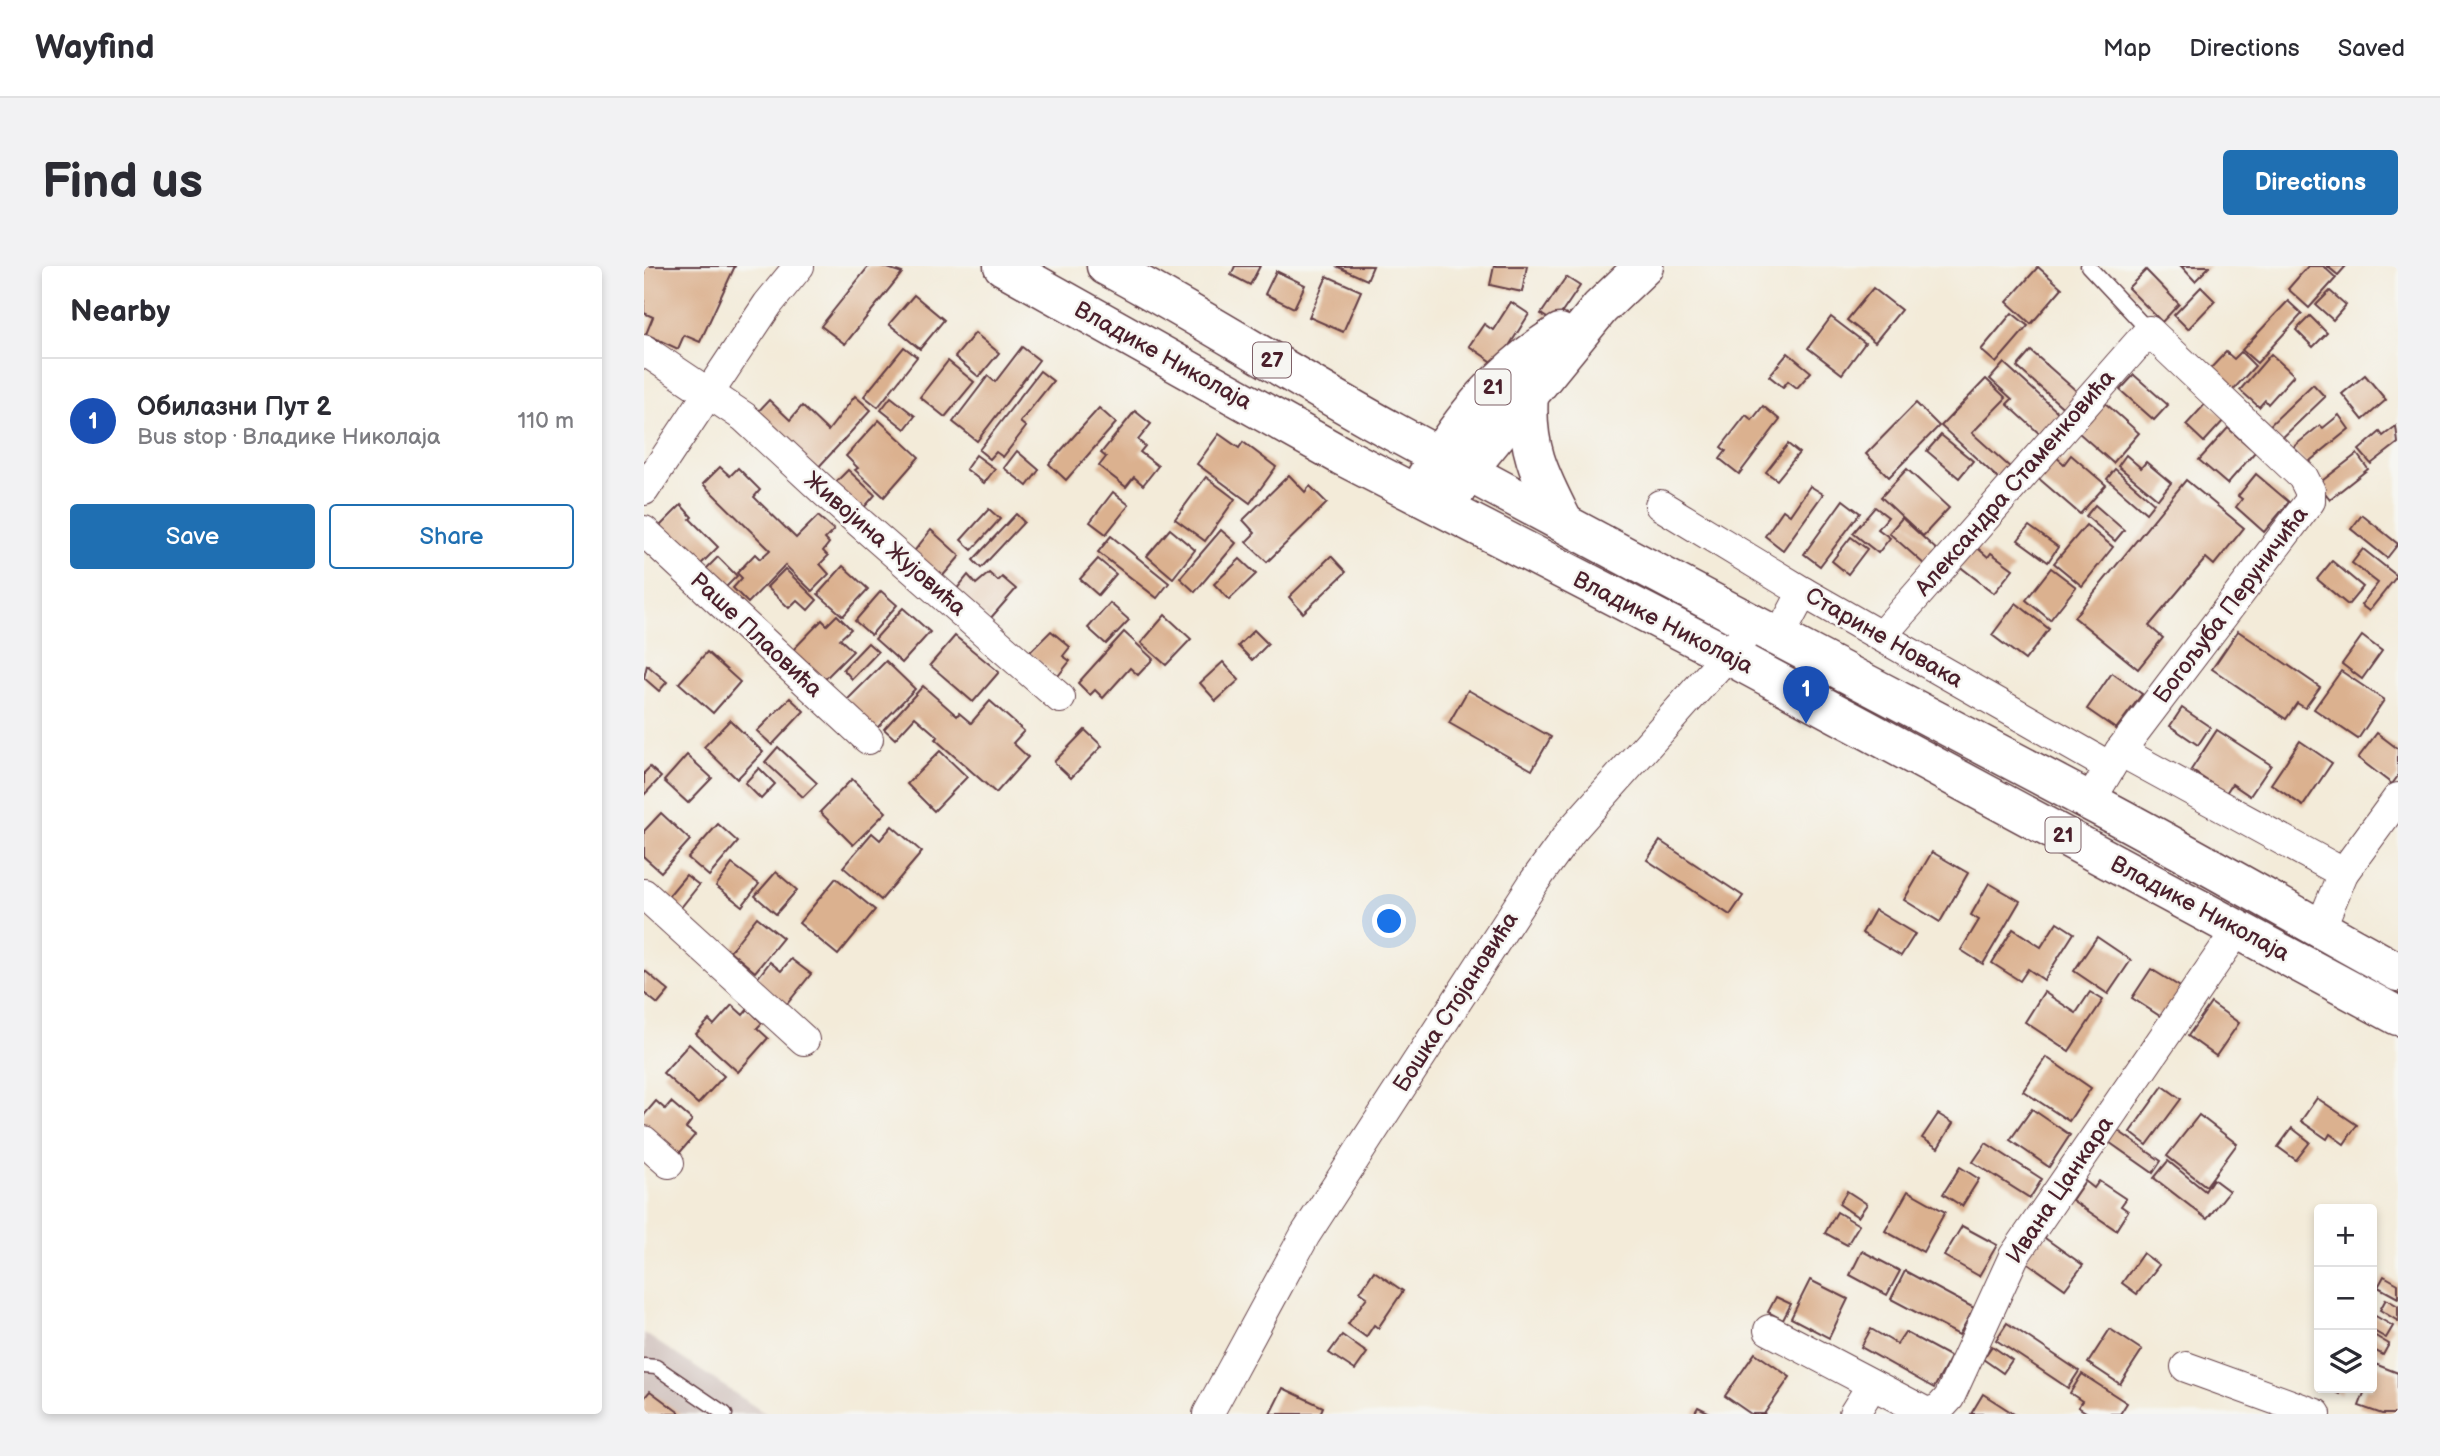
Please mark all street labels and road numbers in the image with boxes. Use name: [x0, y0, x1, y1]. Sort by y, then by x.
street label: Владике Николаја: [1069, 296, 1257, 417]
road number: 27: [1253, 342, 1291, 378]
street label: Александра Стаменковића: [1908, 364, 2121, 603]
road number: 21: [1476, 370, 1510, 404]
street label: Живојина Жујовића: [798, 466, 972, 622]
street label: Богољуба Перуничића: [2148, 501, 2314, 709]
street label: Владике Николаја: [1568, 565, 1758, 681]
street label: Раше Плаовића: [684, 567, 828, 704]
street label: Старине Новака: [1800, 582, 1968, 695]
road number: 21: [2046, 818, 2080, 852]
street label: Владике Николаја: [2106, 850, 2295, 968]
street label: Бошка Стојановића: [1387, 906, 1525, 1097]
street label: Ивана Цанкара: [2000, 1111, 2120, 1269]

